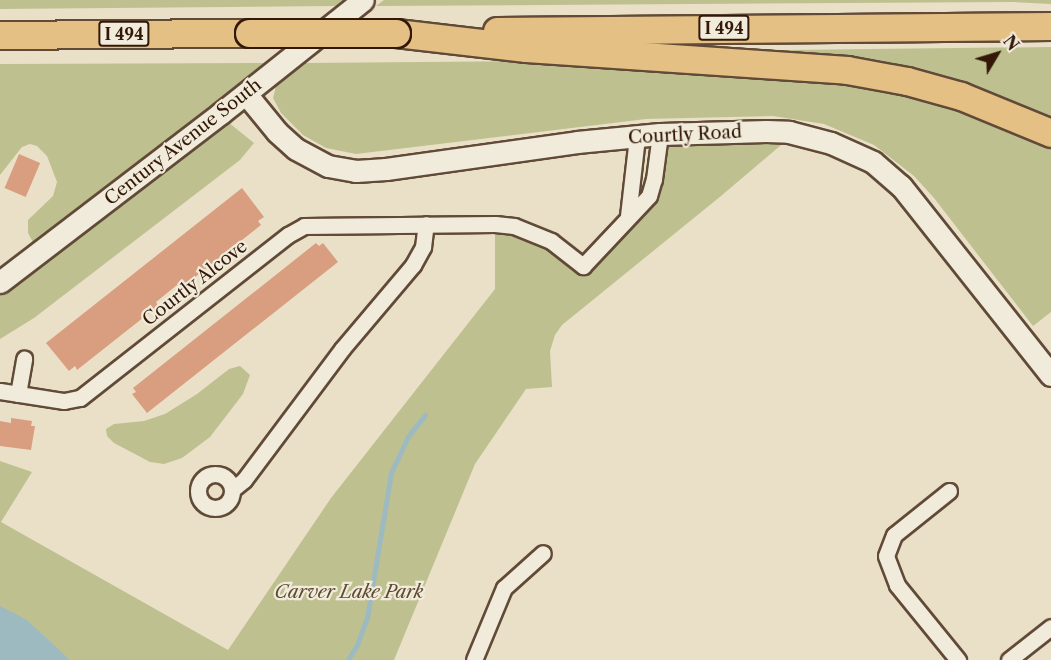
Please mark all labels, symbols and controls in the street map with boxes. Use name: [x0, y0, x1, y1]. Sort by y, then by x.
road number: I 494: [697, 15, 751, 41]
road number: I 494: [97, 21, 151, 47]
north arrow: [967, 24, 1027, 84]
text: N: [999, 31, 1023, 55]
street label: Century Avenue South: [100, 74, 266, 210]
street label: Courtly Road: [627, 121, 743, 149]
street label: Courtly Alcove: [138, 235, 252, 331]
park label: Carver Lake Park: [275, 581, 423, 603]

